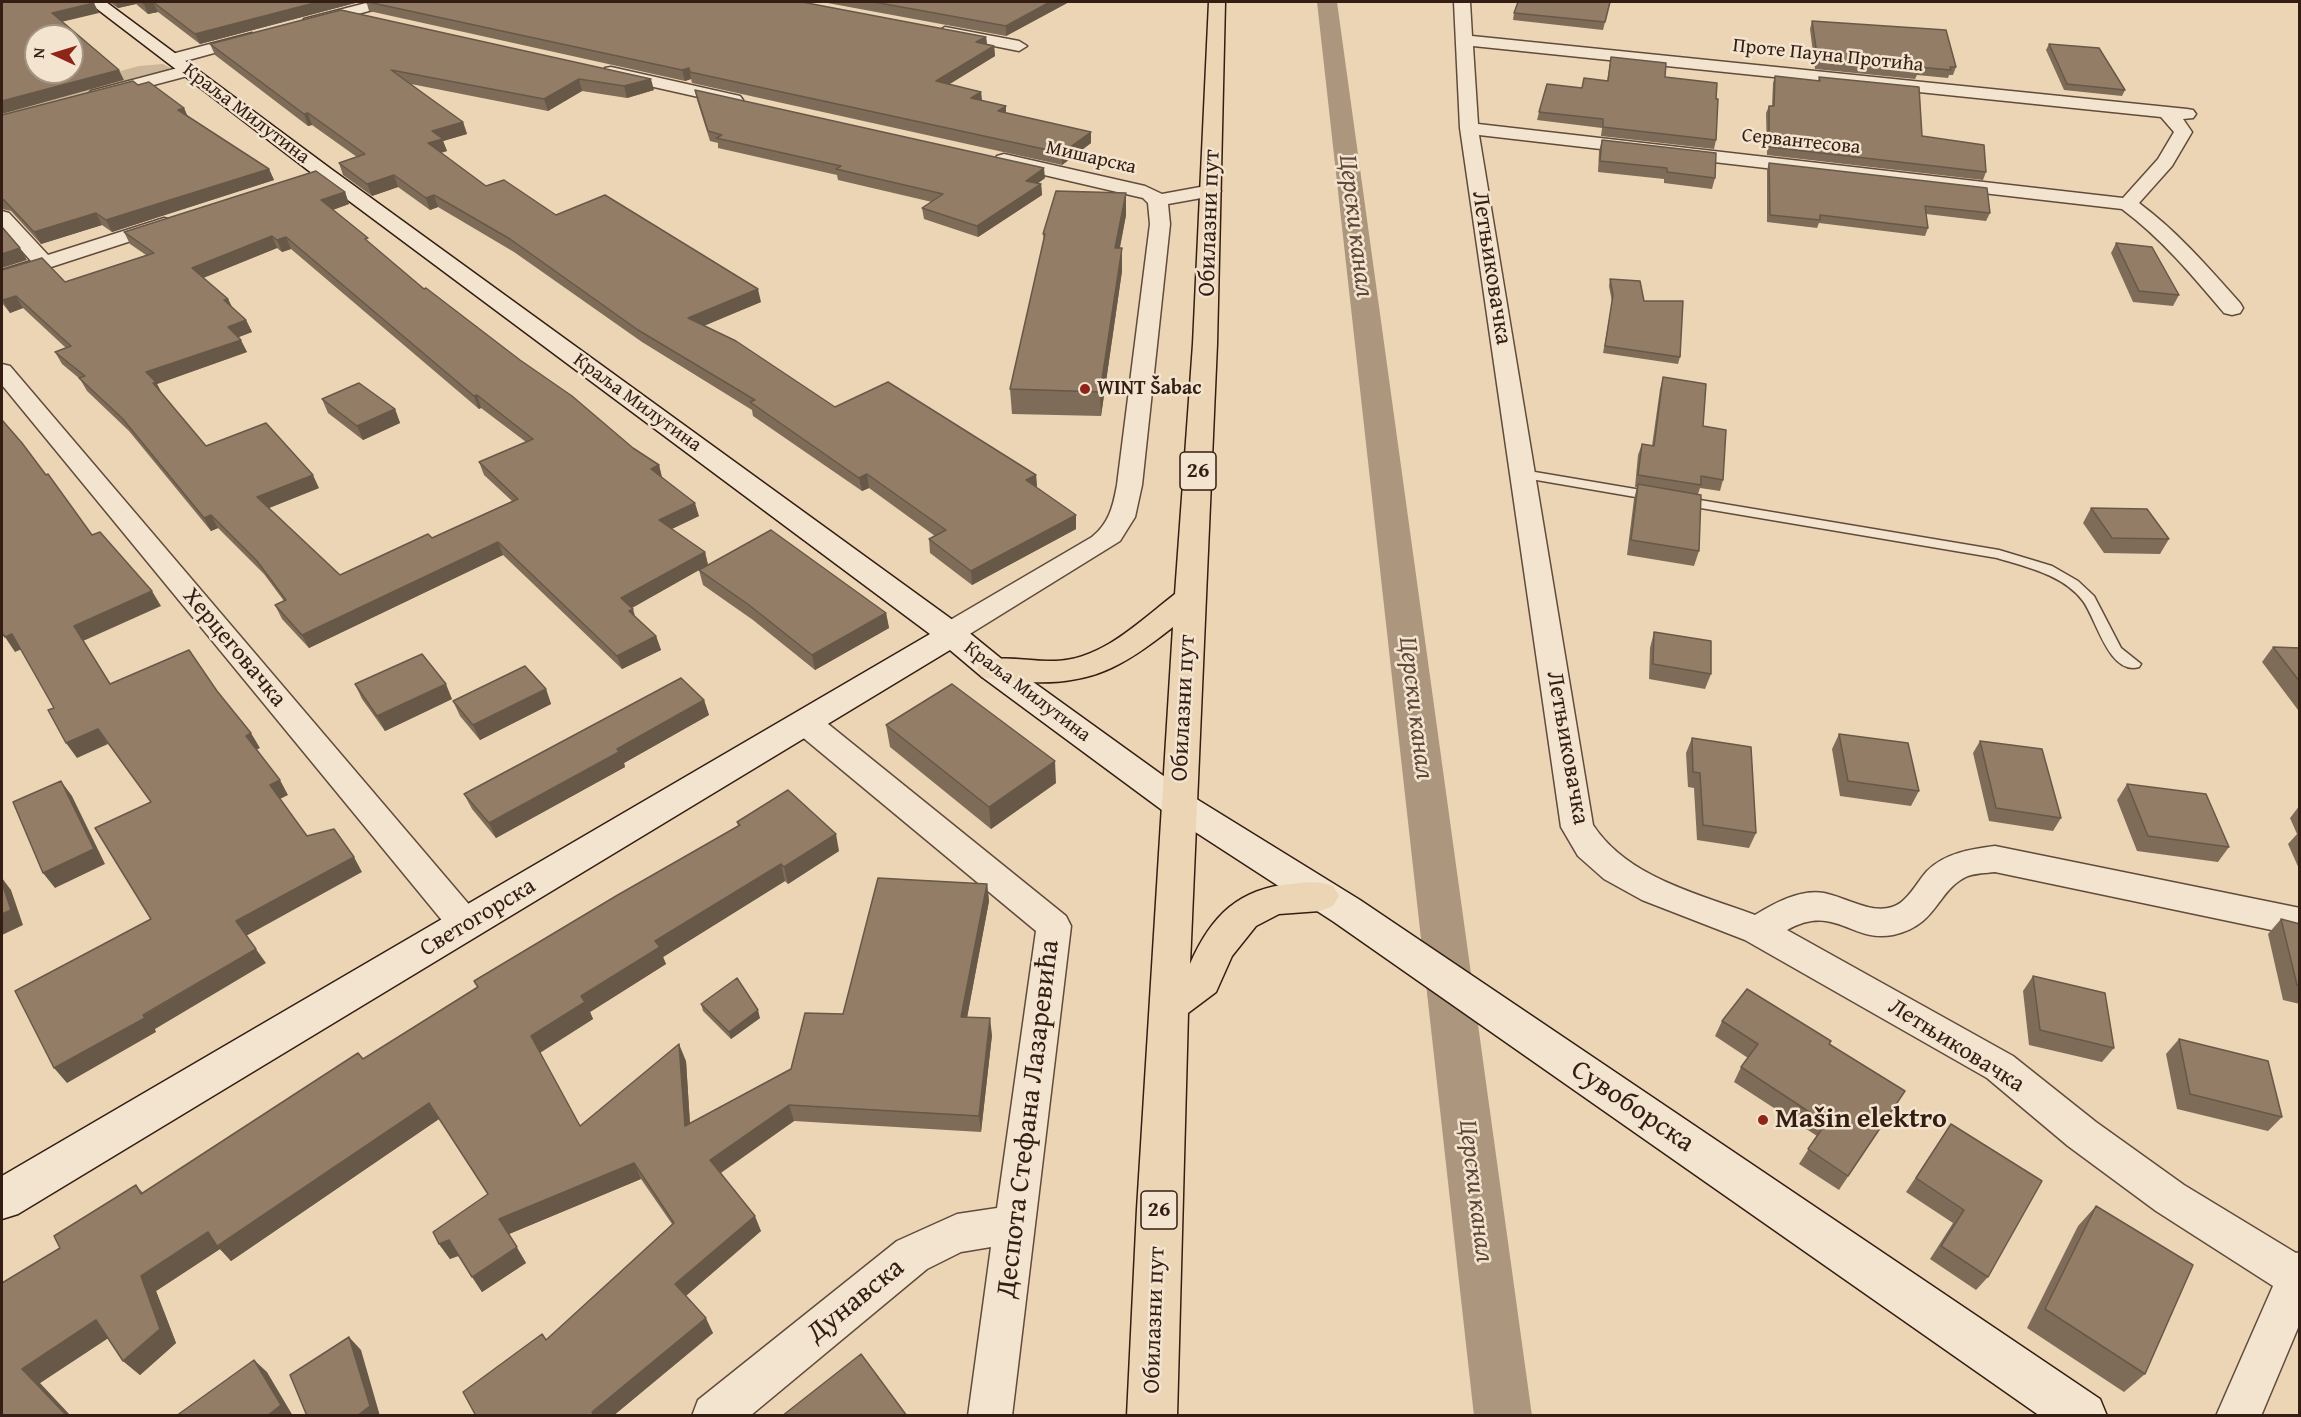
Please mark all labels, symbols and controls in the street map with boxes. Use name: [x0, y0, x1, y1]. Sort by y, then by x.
north arrow: [24, 24, 84, 84]
street label: Проте Пауна Протића: [1731, 34, 1925, 78]
text: N: [26, 47, 50, 59]
street label: Краља Милутина: [178, 58, 314, 170]
street label: Сервантесова: [1740, 124, 1862, 160]
street label: Мишарска: [1044, 136, 1138, 180]
street label: Обилазни пут: [1193, 149, 1227, 297]
water label: Церски канал: [1331, 153, 1379, 299]
street label: Летњиковачка: [1465, 189, 1517, 347]
street label: Краља Милутина: [568, 348, 706, 458]
place label: WINT Šabac: [1097, 377, 1201, 401]
marker: WINT Šabac: [1078, 382, 1092, 396]
road number: 26: [1180, 452, 1216, 490]
street label: Херцеговачка: [176, 583, 292, 713]
street label: Обилазни пут: [1166, 634, 1202, 782]
water label: Церски канал: [1391, 635, 1439, 781]
street label: Краља Милутина: [959, 636, 1095, 748]
street label: Летњиковачка: [1539, 669, 1595, 827]
street label: Светогорска: [415, 872, 541, 964]
street label: Деспота Стефана Лазаревића: [990, 938, 1068, 1300]
street label: Летњиковачка: [1883, 993, 2029, 1099]
street label: Сувоборска: [1564, 1053, 1700, 1161]
place label: Mašin elektro: [1775, 1103, 1947, 1137]
marker: Mašin elektro: [1756, 1113, 1770, 1127]
water label: Церски канал: [1451, 1118, 1499, 1264]
road number: 26: [1141, 1191, 1177, 1229]
street label: Обилазни пут: [1138, 1246, 1172, 1394]
street label: Дунавска: [800, 1252, 912, 1350]

